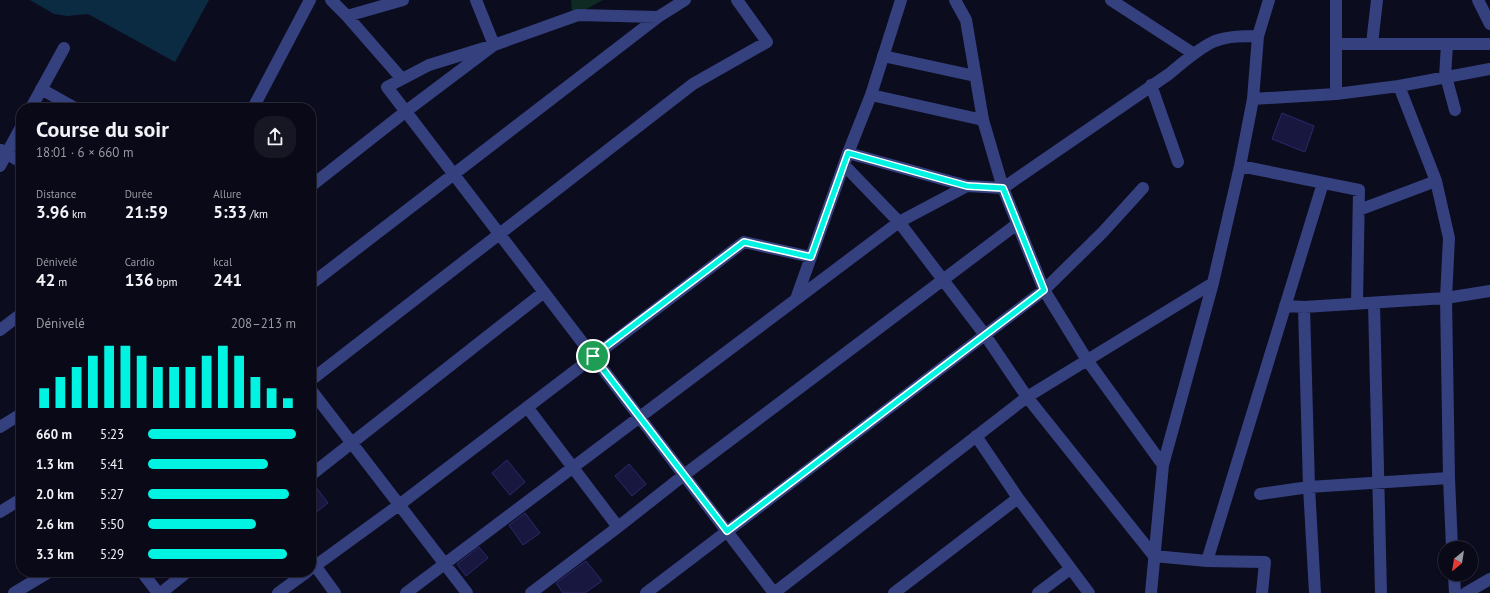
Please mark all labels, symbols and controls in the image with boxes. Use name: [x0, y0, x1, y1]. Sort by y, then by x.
text: Course du soir: [36, 115, 169, 143]
button: share: [254, 116, 296, 158]
text: 18:01 · 6 × 660 m: [36, 144, 133, 161]
text: Distance: [36, 187, 76, 201]
text: Durée: [125, 187, 153, 201]
text: Allure: [213, 187, 241, 201]
text: 3.96: [36, 201, 69, 223]
text: 21:59: [125, 201, 168, 223]
text: 5:33: [213, 201, 247, 223]
text: km: [69, 207, 86, 221]
text: /km: [247, 207, 268, 221]
text: Dénivelé: [36, 255, 77, 269]
text: Cardio: [125, 255, 155, 269]
text: kcal: [213, 255, 232, 269]
text: 42: [36, 269, 55, 291]
text: 136: [125, 269, 154, 291]
text: 241: [213, 269, 242, 291]
text: m: [55, 275, 67, 289]
text: bpm: [154, 275, 177, 289]
text: Dénivelé: [36, 315, 85, 332]
text: 208–213 m: [231, 315, 296, 332]
pin: [576, 339, 610, 373]
icon: arrive: [582, 345, 604, 367]
text: 660 m: [36, 426, 72, 443]
text: 5:23: [100, 426, 124, 443]
text: 1.3 km: [36, 456, 74, 473]
text: 5:41: [100, 456, 124, 473]
text: 2.0 km: [36, 486, 74, 503]
text: 5:27: [100, 486, 124, 503]
text: 2.6 km: [36, 516, 74, 533]
text: 5:50: [100, 516, 124, 533]
north arrow: [1438, 541, 1478, 581]
map controls: [1438, 541, 1478, 581]
text: 3.3 km: [36, 546, 74, 563]
text: 5:29: [100, 546, 124, 563]

